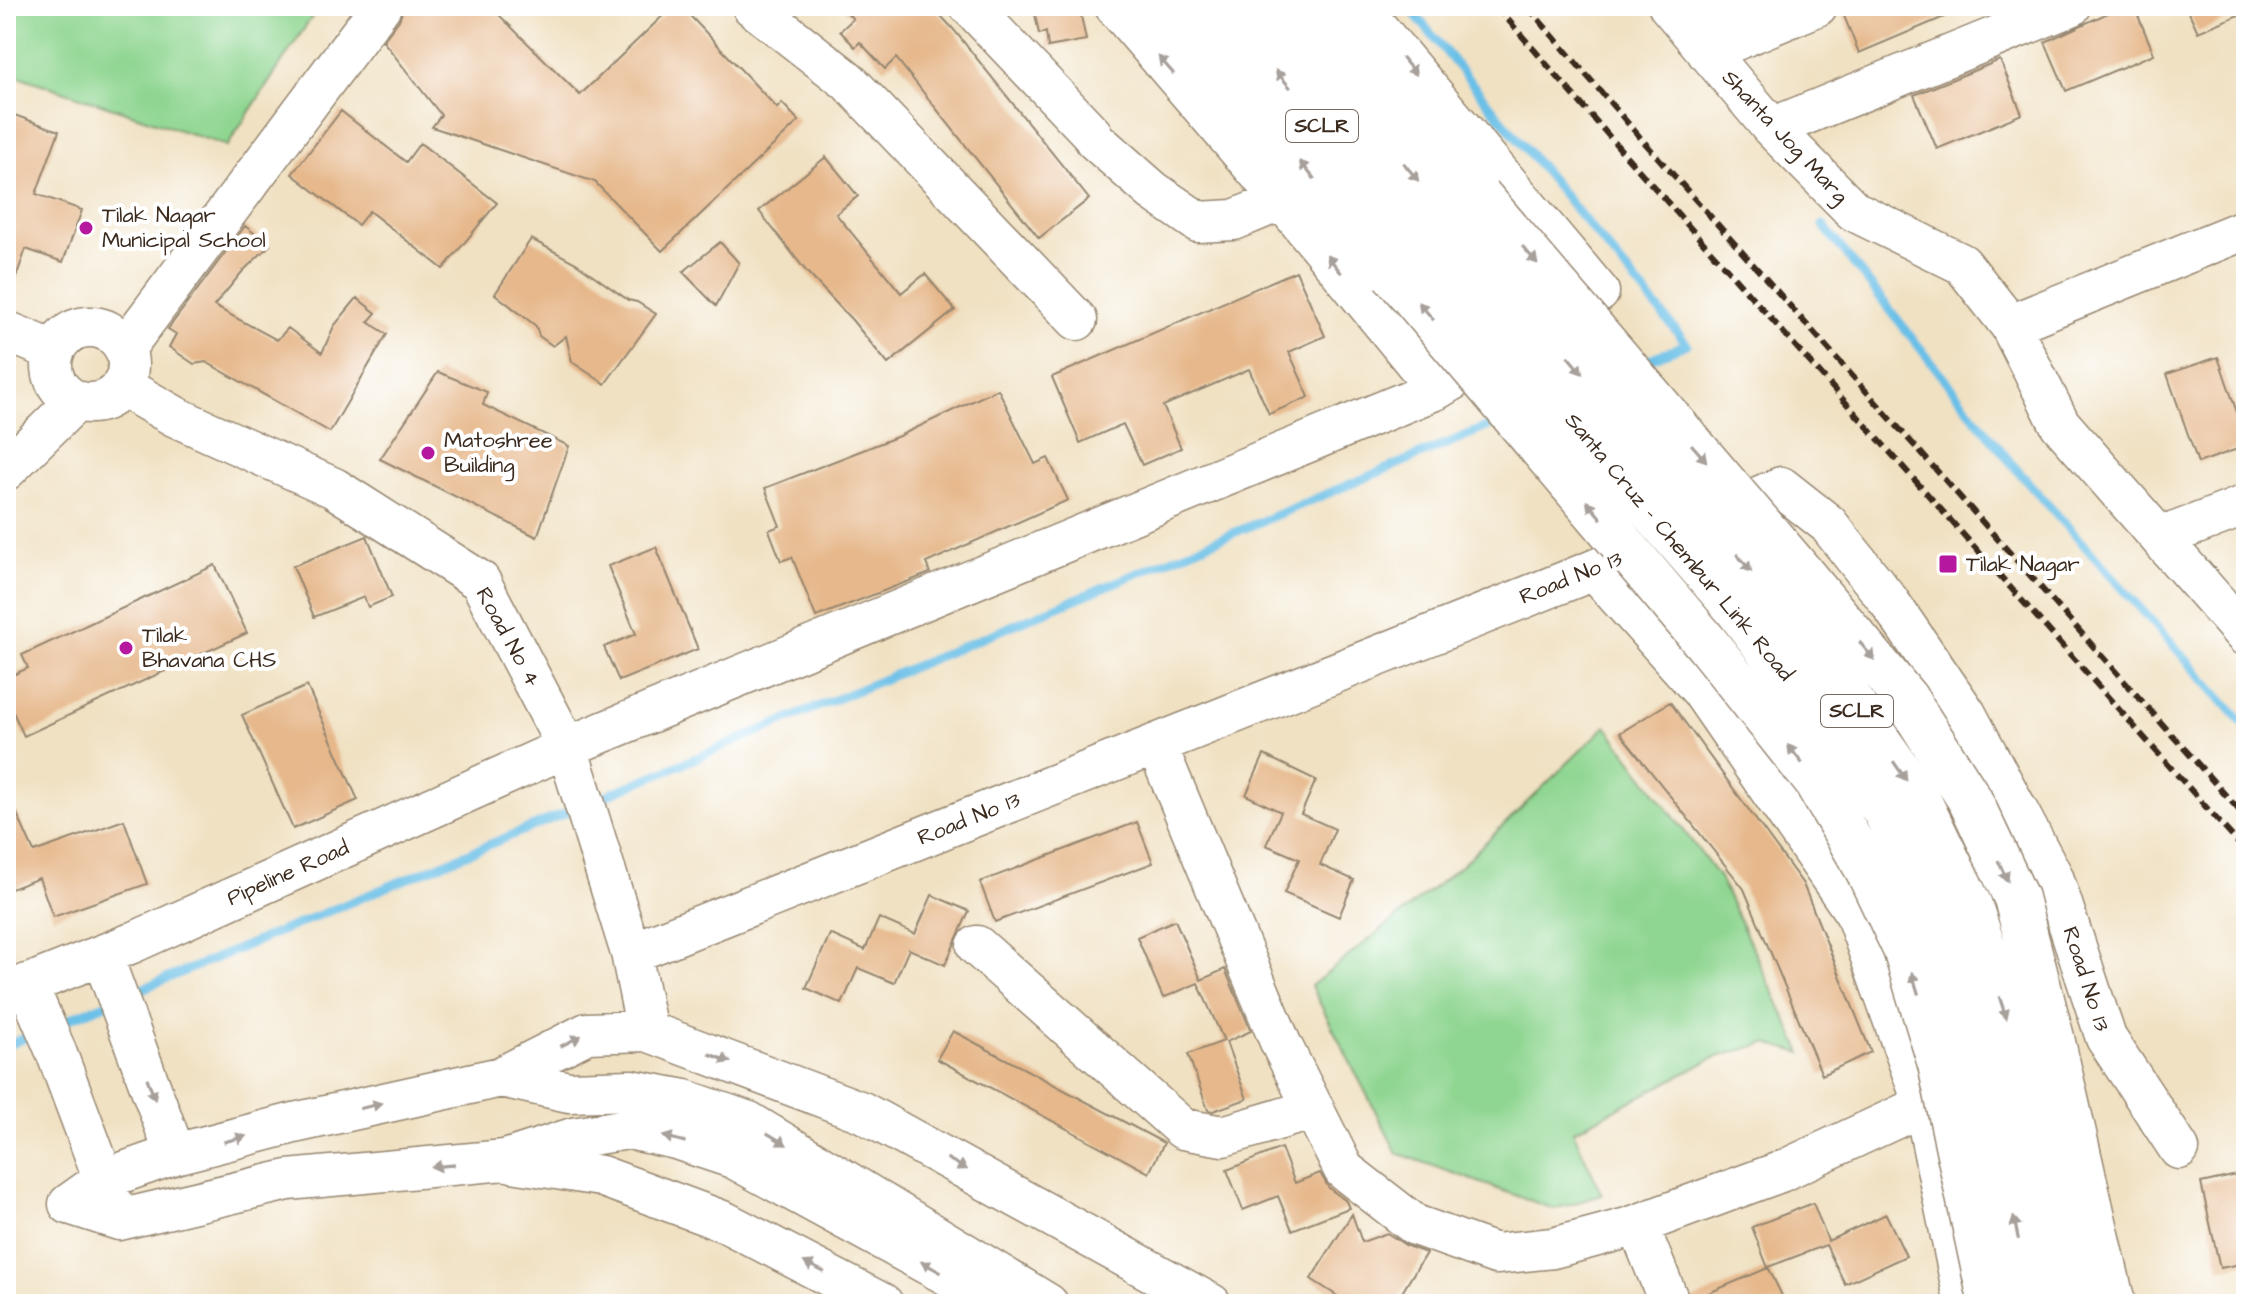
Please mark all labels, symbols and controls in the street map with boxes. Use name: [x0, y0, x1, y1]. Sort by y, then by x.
one-way arrow: [1158, 56, 1175, 76]
one-way arrow: [1400, 56, 1417, 76]
street label: Shanta Jog Marg: [1714, 63, 1855, 212]
one-way arrow: [1275, 70, 1292, 90]
road number: SCLR: [1286, 110, 1358, 142]
one-way arrow: [1299, 161, 1316, 181]
one-way arrow: [1402, 162, 1420, 182]
place label: Tilak Nagar Municipal School: [102, 200, 266, 256]
marker: Tilak Nagar Municipal School: [77, 219, 95, 237]
one-way arrow: [1521, 245, 1538, 265]
one-way arrow: [1326, 254, 1343, 274]
one-way arrow: [1418, 302, 1435, 322]
one-way arrow: [1566, 354, 1583, 374]
street label: Santa Cruz – Chembur Link Road: [1557, 406, 1801, 688]
place label: Matoshree Building: [444, 425, 553, 482]
one-way arrow: [1690, 442, 1707, 462]
marker: Matoshree Building: [419, 444, 437, 462]
one-way arrow: [1586, 500, 1603, 520]
street label: Road No 13: [1515, 543, 1627, 613]
place label: Tilak Nagar: [1966, 549, 2080, 581]
one-way arrow: [1735, 553, 1752, 573]
marker: Tilak Nagar: [1937, 553, 1959, 575]
street label: Road No 4: [468, 582, 548, 692]
place label: Tilak Bhavana CHS: [142, 620, 276, 676]
marker: Tilak Bhavana CHS: [117, 639, 135, 657]
one-way arrow: [1858, 641, 1875, 661]
road number: SCLR: [1821, 695, 1893, 727]
one-way arrow: [1787, 744, 1803, 764]
one-way arrow: [1891, 760, 1907, 781]
street label: Road No 13: [913, 784, 1025, 854]
street label: Pipeline Road: [222, 832, 354, 914]
one-way arrow: [1996, 860, 2010, 883]
street label: Road No 13: [2055, 923, 2117, 1035]
one-way arrow: [1909, 971, 1921, 995]
one-way arrow: [1997, 996, 2010, 1020]
one-way arrow: [559, 1035, 582, 1048]
one-way arrow: [708, 1052, 732, 1065]
one-way arrow: [145, 1077, 158, 1101]
one-way arrow: [358, 1099, 383, 1112]
one-way arrow: [222, 1132, 247, 1144]
one-way arrow: [766, 1132, 788, 1146]
one-way arrow: [662, 1133, 687, 1145]
one-way arrow: [945, 1157, 968, 1171]
one-way arrow: [430, 1160, 455, 1173]
one-way arrow: [2010, 1215, 2022, 1240]
one-way arrow: [920, 1260, 943, 1273]
one-way arrow: [802, 1261, 825, 1274]

